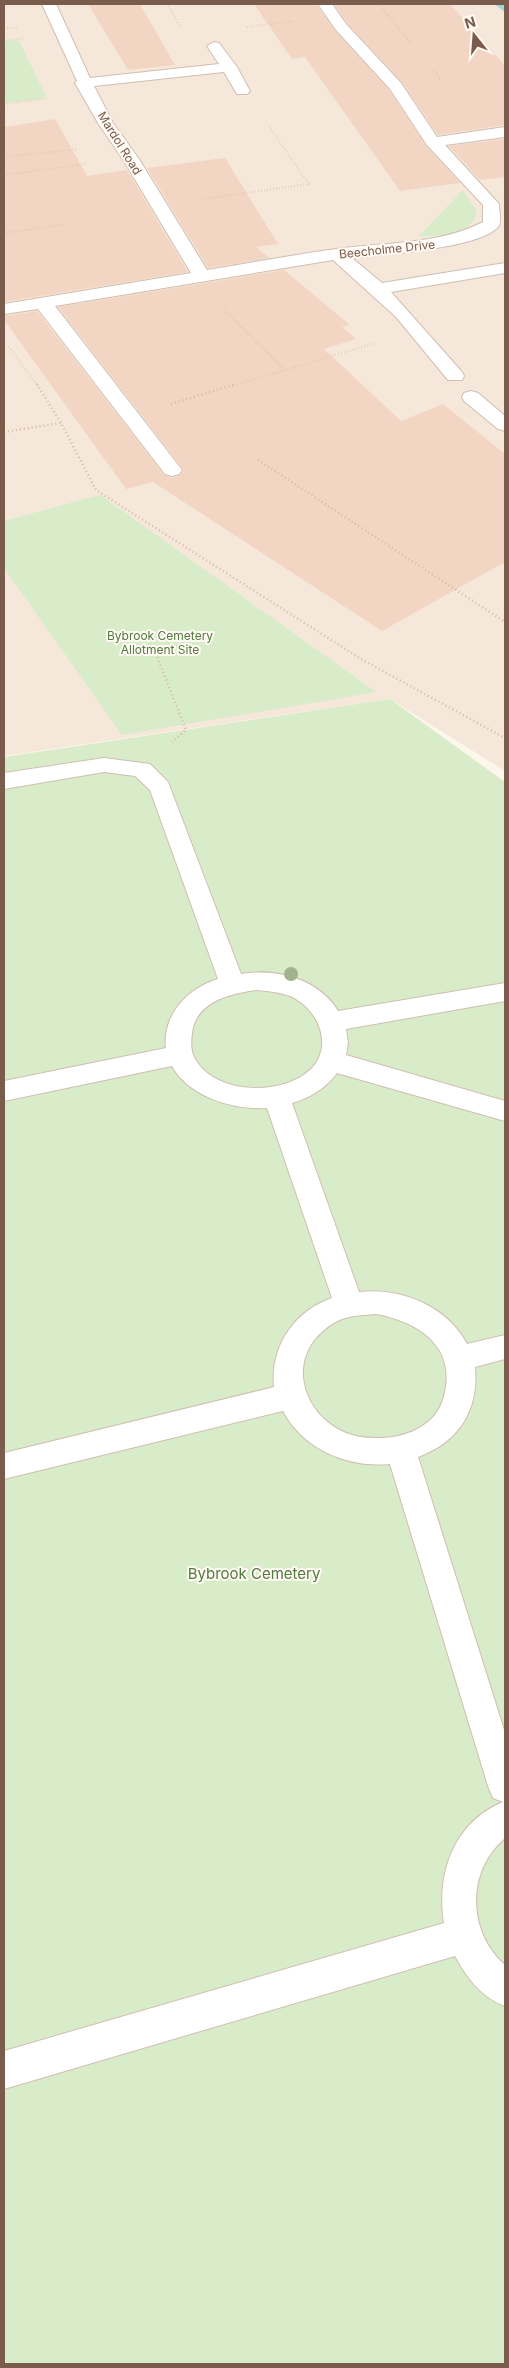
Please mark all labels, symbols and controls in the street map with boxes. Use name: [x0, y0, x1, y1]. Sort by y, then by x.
north arrow: [449, 10, 499, 60]
text: N: [462, 12, 478, 32]
street label: Mardol Road: [95, 109, 145, 177]
street label: Beecholme Drive: [338, 236, 436, 262]
park label: Bybrook Cemetery Allotment Site: [107, 628, 213, 657]
park label: Bybrook Cemetery: [188, 1564, 321, 1583]

